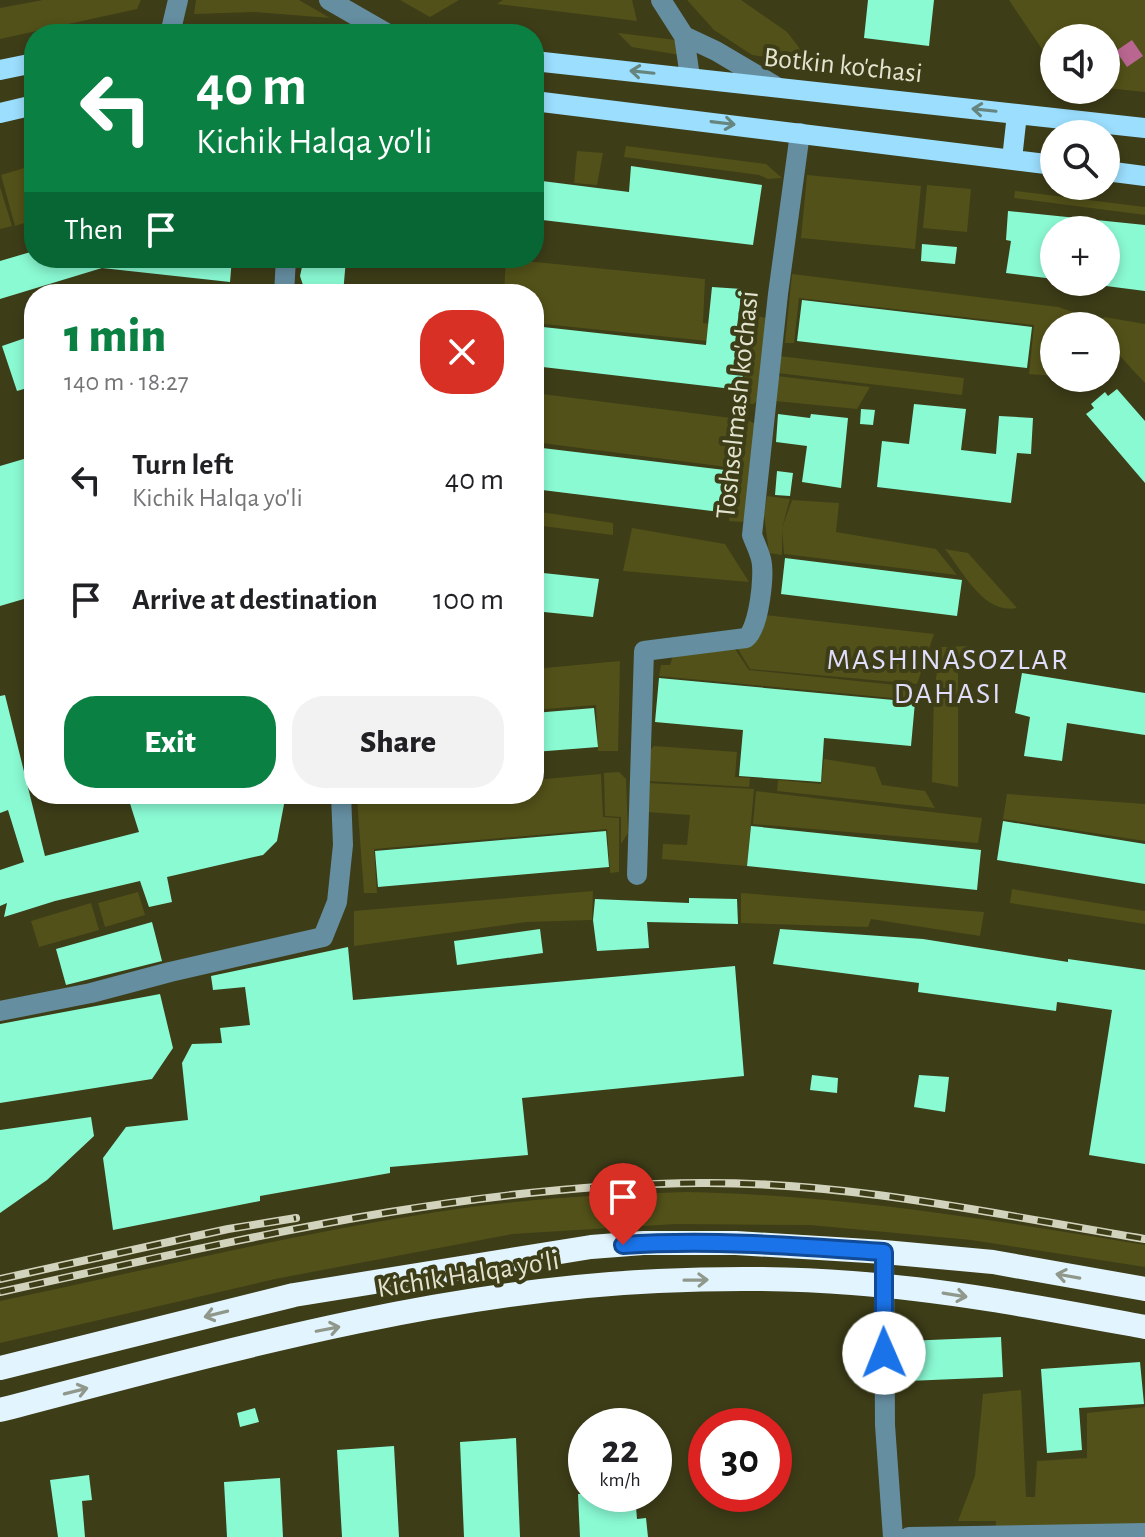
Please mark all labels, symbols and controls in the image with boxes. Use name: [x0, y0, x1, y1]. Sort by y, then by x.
map controls: [1040, 24, 1120, 392]
button: sound: [1040, 24, 1120, 104]
street label: Botkin ko'chasi: [762, 44, 924, 88]
icon: left: [64, 56, 168, 160]
text: 40 m: [196, 59, 307, 115]
one-way arrow: [630, 64, 655, 79]
one-way arrow: [971, 103, 998, 118]
one-way arrow: [710, 116, 735, 131]
button: search: [1040, 120, 1120, 200]
text: Kichik Halqa yo'li: [196, 124, 433, 160]
icon: arrive: [139, 208, 183, 252]
text: Then: [64, 215, 123, 245]
button: +: [1040, 216, 1120, 296]
street label: Toshselmash ko'chasi: [712, 290, 764, 520]
button: close: [420, 310, 504, 394]
button: −: [1040, 312, 1120, 392]
text: 1 min: [64, 313, 166, 361]
text: 140 m · 18:27: [64, 369, 189, 395]
text: Turn left: [132, 450, 233, 480]
icon: left: [64, 458, 108, 502]
text: 40 m: [445, 465, 504, 495]
text: Kichik Halqa yo'li: [132, 485, 303, 511]
icon: arrive: [64, 578, 108, 622]
text: Arrive at destination: [132, 585, 378, 615]
text: 100 m: [433, 585, 504, 615]
district label: MASHINASOZLAR DAHASI: [826, 645, 1070, 709]
button: Exit: [64, 696, 276, 788]
button: Share: [292, 696, 504, 788]
pin: [589, 1163, 657, 1245]
icon: arrive: [601, 1175, 645, 1219]
street label: Kichik Halqa yo'li: [375, 1247, 561, 1303]
one-way arrow: [1056, 1268, 1081, 1283]
one-way arrow: [682, 1273, 709, 1288]
one-way arrow: [942, 1288, 968, 1303]
one-way arrow: [203, 1308, 229, 1323]
position arrow: [842, 1311, 926, 1395]
one-way arrow: [315, 1320, 340, 1335]
one-way arrow: [62, 1382, 88, 1397]
speed limit sign: 30: [688, 1408, 792, 1512]
text: 22: [601, 1430, 639, 1470]
text: km/h: [599, 1470, 641, 1490]

